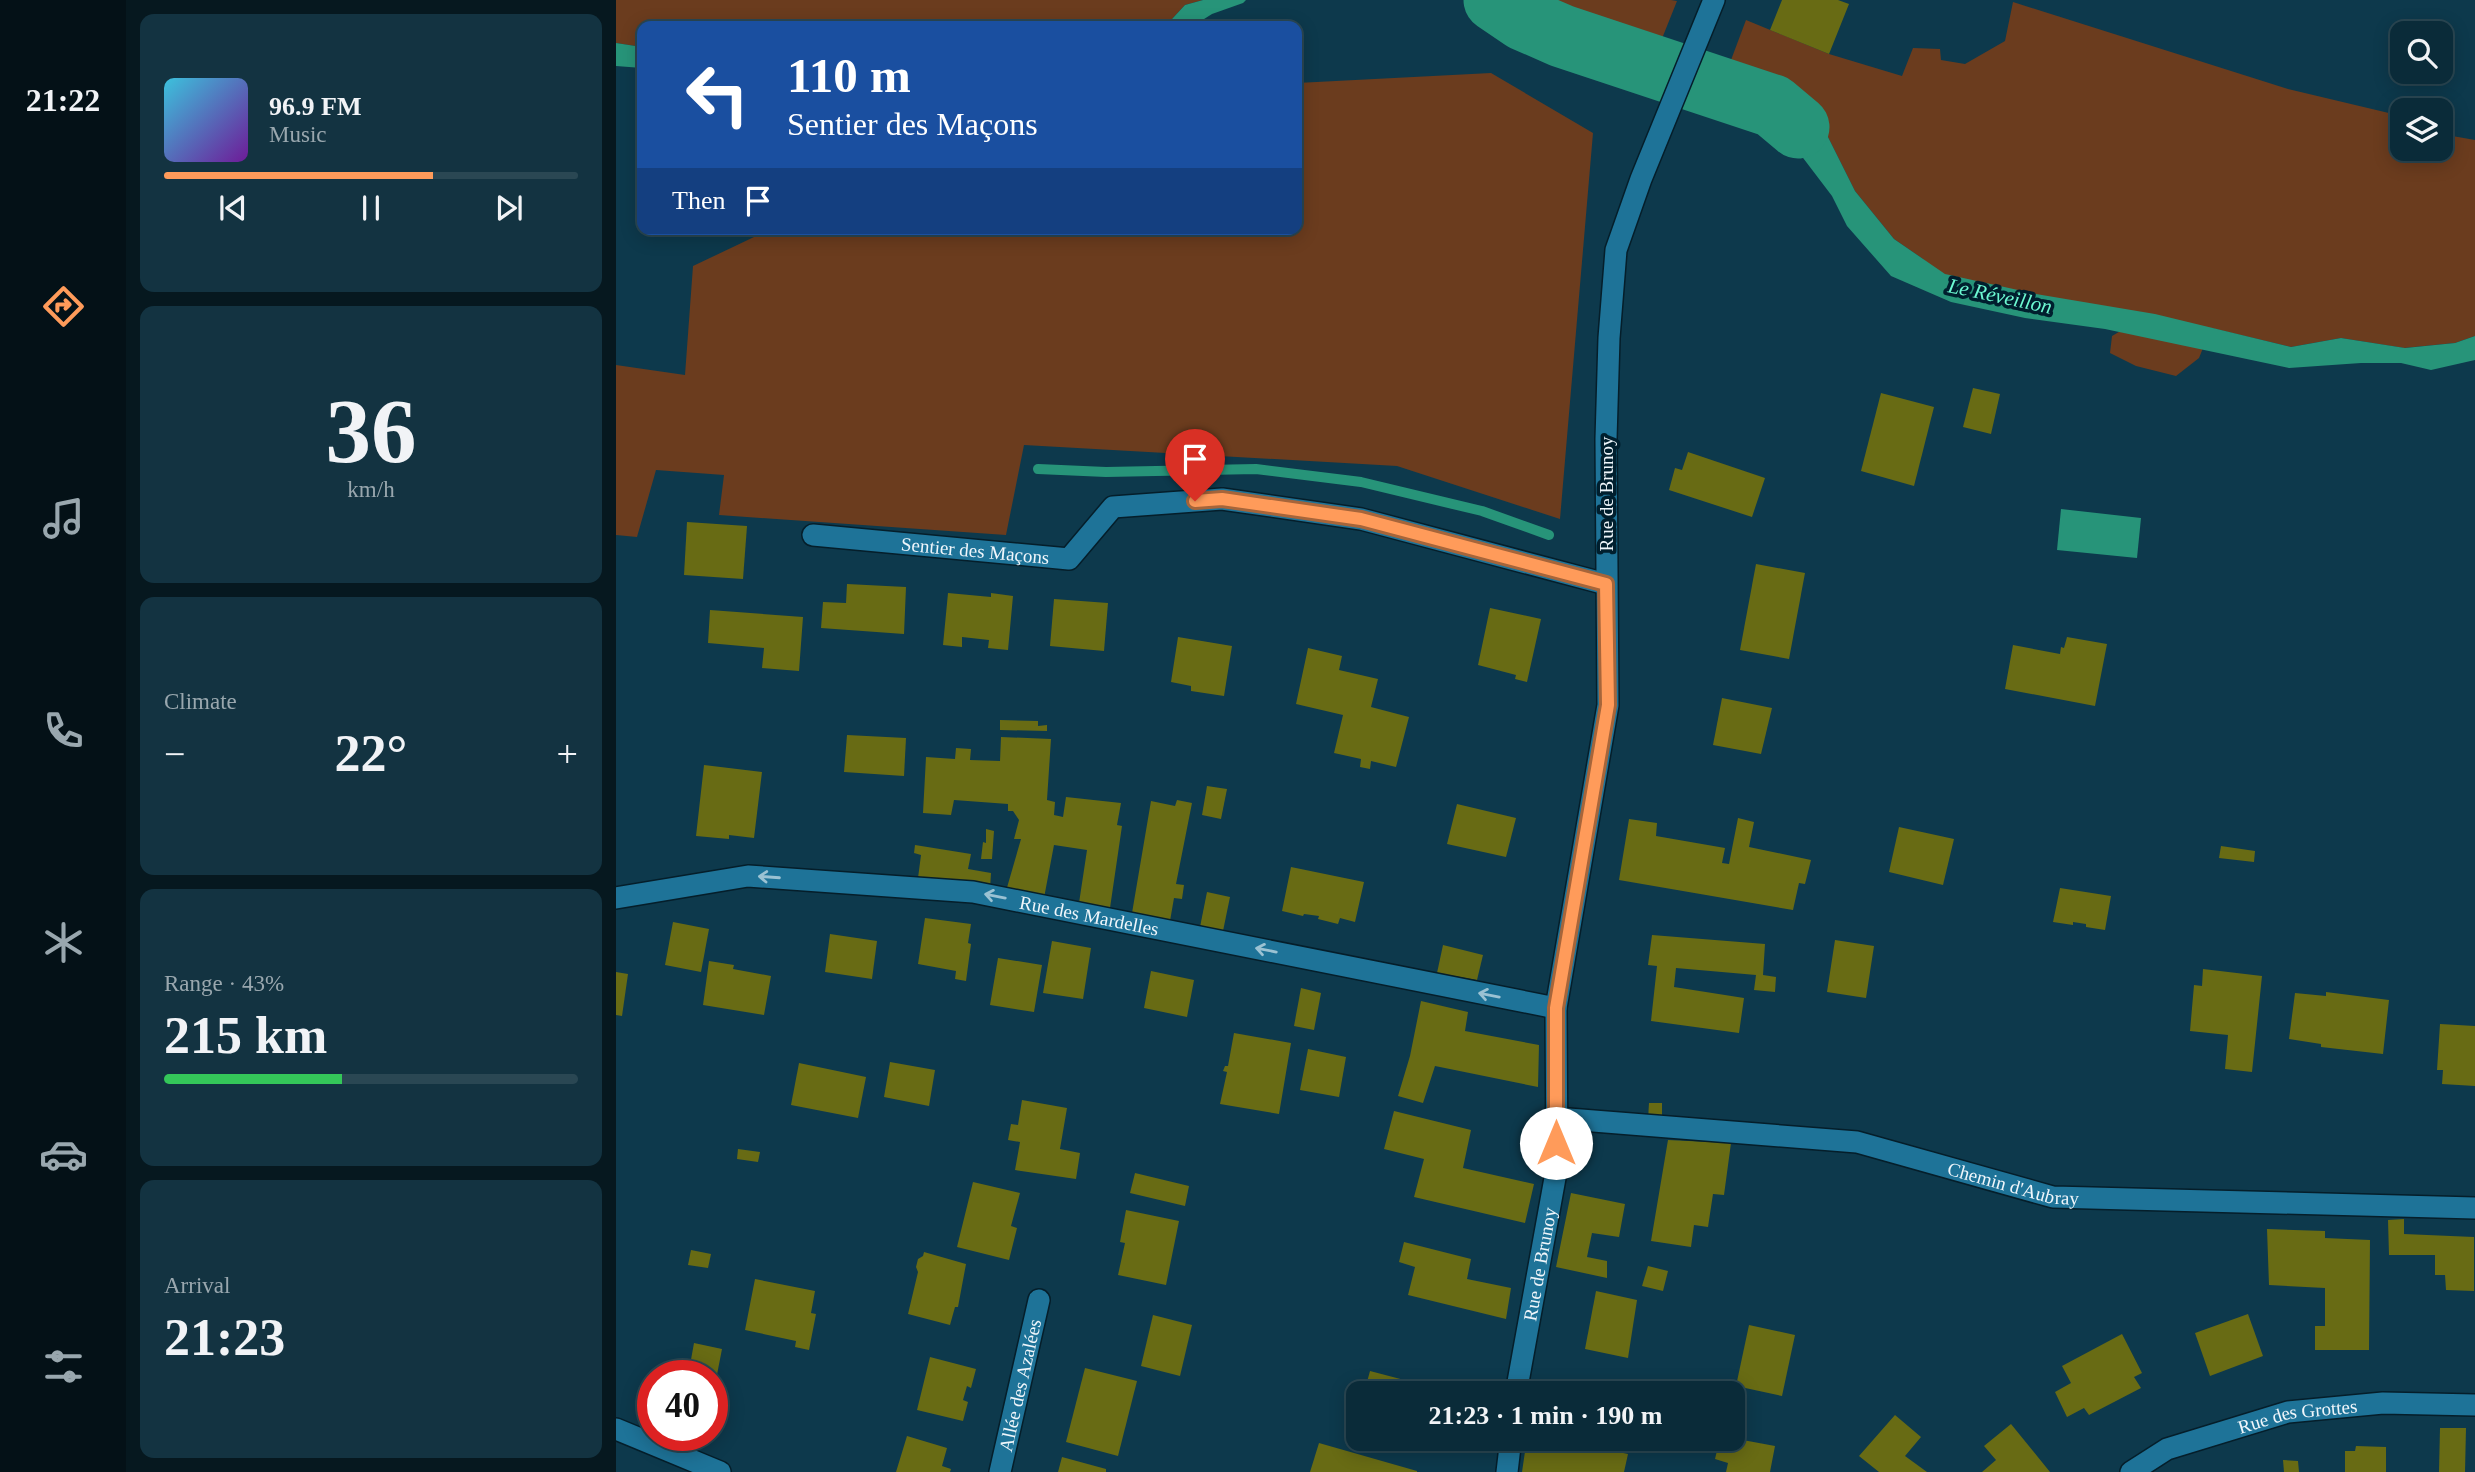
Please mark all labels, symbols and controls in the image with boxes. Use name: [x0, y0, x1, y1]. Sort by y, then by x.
map controls: [2390, 21, 2453, 161]
button: search: [2390, 21, 2453, 84]
text: 110 m: [787, 48, 911, 103]
icon: left: [672, 49, 763, 140]
text: 21:22: [26, 82, 100, 118]
text: 96.9 FM: [269, 92, 361, 121]
button: layers: [2390, 98, 2453, 161]
text: Sentier des Maçons: [787, 106, 1038, 142]
text: Music: [269, 122, 327, 147]
icon: arrive: [739, 182, 777, 220]
text: Then: [672, 186, 725, 215]
icon: previous: [214, 189, 252, 227]
icon: pause: [352, 189, 390, 227]
icon: next: [490, 189, 528, 227]
water label: Le Réveillon: [1945, 273, 2054, 319]
icon: directions: [39, 282, 88, 331]
text: 36: [326, 381, 417, 482]
pin: [1165, 429, 1225, 501]
street label: Rue de Brunoy: [1596, 436, 1617, 552]
icon: arrive: [1176, 440, 1214, 478]
text: km/h: [347, 477, 395, 502]
icon: music: [39, 494, 88, 543]
street label: Sentier des Maçons: [900, 533, 1050, 568]
text: Climate: [164, 689, 237, 714]
icon: phone: [39, 706, 88, 755]
text: 22°: [335, 725, 407, 782]
text: −: [164, 733, 185, 775]
text: +: [557, 733, 578, 775]
one-way arrow: [758, 870, 780, 883]
one-way arrow: [984, 889, 1007, 903]
street label: Rue des Mardelles: [1018, 892, 1161, 940]
icon: climate: [39, 918, 88, 967]
one-way arrow: [1255, 943, 1278, 957]
text: Range · 43%: [164, 971, 284, 996]
one-way arrow: [1478, 987, 1501, 1001]
text: 215 km: [164, 1007, 327, 1064]
position arrow: [1519, 1106, 1593, 1180]
icon: car: [39, 1130, 88, 1179]
street label: Chemin d'Aubray: [1945, 1158, 2080, 1209]
street label: Rue de Brunoy: [1519, 1205, 1561, 1323]
text: Arrival: [164, 1273, 230, 1298]
text: 21:23: [164, 1309, 285, 1366]
street label: Allée des Azalées: [995, 1317, 1045, 1454]
icon: filters: [39, 1342, 88, 1391]
speed limit sign: 40: [637, 1360, 728, 1451]
street label: Rue des Grottes: [2235, 1395, 2358, 1438]
text: 21:23 · 1 min · 190 m: [1429, 1401, 1663, 1430]

